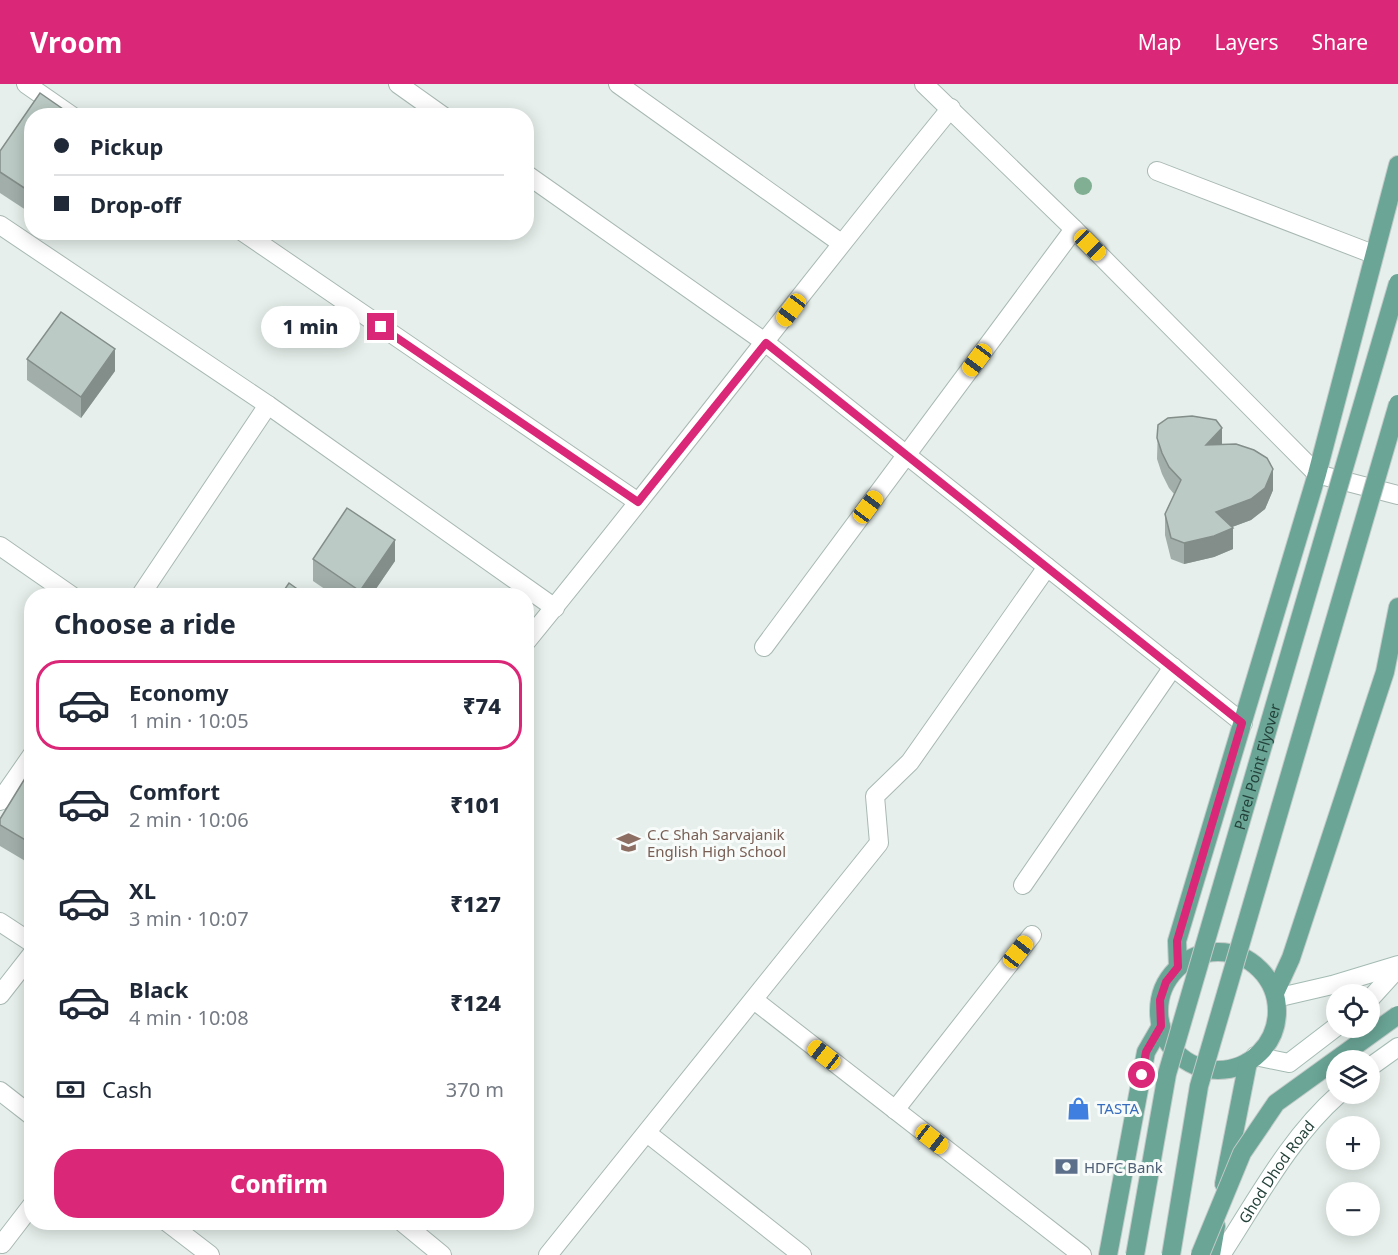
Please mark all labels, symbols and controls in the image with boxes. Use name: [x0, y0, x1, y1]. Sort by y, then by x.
text: Vroom: [30, 23, 122, 61]
text: Map: [1138, 28, 1182, 56]
text: Layers: [1215, 28, 1279, 56]
text: Share: [1312, 28, 1368, 56]
text: Pickup: [90, 131, 163, 161]
text: Drop-off: [90, 189, 181, 219]
car: [1071, 226, 1109, 264]
car: [773, 290, 809, 330]
callout: 1 min: [261, 306, 360, 348]
text: 1 min: [283, 313, 338, 340]
route end: [367, 313, 394, 340]
car: [959, 340, 995, 380]
car: [850, 487, 886, 527]
text: Choose a ride: [54, 605, 236, 642]
text: Economy: [129, 677, 228, 707]
icon: car: [57, 678, 111, 732]
text: ₹74: [463, 690, 501, 720]
street label: Parel Point Flyover: [1229, 701, 1285, 832]
text: 1 min · 10:05: [129, 707, 249, 734]
text: Comfort: [129, 776, 220, 806]
icon: car: [57, 777, 111, 831]
text: ₹101: [450, 789, 501, 819]
text: 2 min · 10:06: [129, 806, 249, 833]
place label: C.C Shah Sarvajanik English High School: [647, 824, 786, 861]
school or university icon: C.C Shah Sarvajanik English High School: [616, 830, 642, 856]
text: XL: [129, 875, 156, 905]
icon: car: [57, 876, 111, 930]
text: ₹127: [450, 888, 501, 918]
text: 3 min · 10:07: [129, 905, 249, 932]
car: [1000, 932, 1036, 972]
text: Black: [129, 974, 188, 1004]
icon: car: [57, 975, 111, 1029]
map controls: [1326, 984, 1380, 1236]
button: locate: [1326, 984, 1380, 1038]
text: ₹124: [450, 987, 501, 1017]
text: 4 min · 10:08: [129, 1004, 249, 1031]
car: [804, 1037, 844, 1073]
button: layers: [1326, 1050, 1380, 1104]
route start: [1128, 1061, 1155, 1088]
icon: cash: [54, 1073, 87, 1106]
text: Cash: [102, 1074, 152, 1104]
text: 370 m: [446, 1076, 504, 1103]
shop icon: TASTA: [1066, 1095, 1092, 1121]
place label: TASTA: [1097, 1098, 1139, 1118]
street label: Ghod Dhod Road: [1234, 1116, 1319, 1227]
button: +: [1326, 1116, 1380, 1170]
car: [912, 1121, 952, 1157]
button: Confirm: [54, 1149, 504, 1218]
bank icon: HDFC Bank: [1053, 1154, 1079, 1180]
place label: HDFC Bank: [1084, 1157, 1163, 1177]
button: −: [1326, 1182, 1380, 1236]

